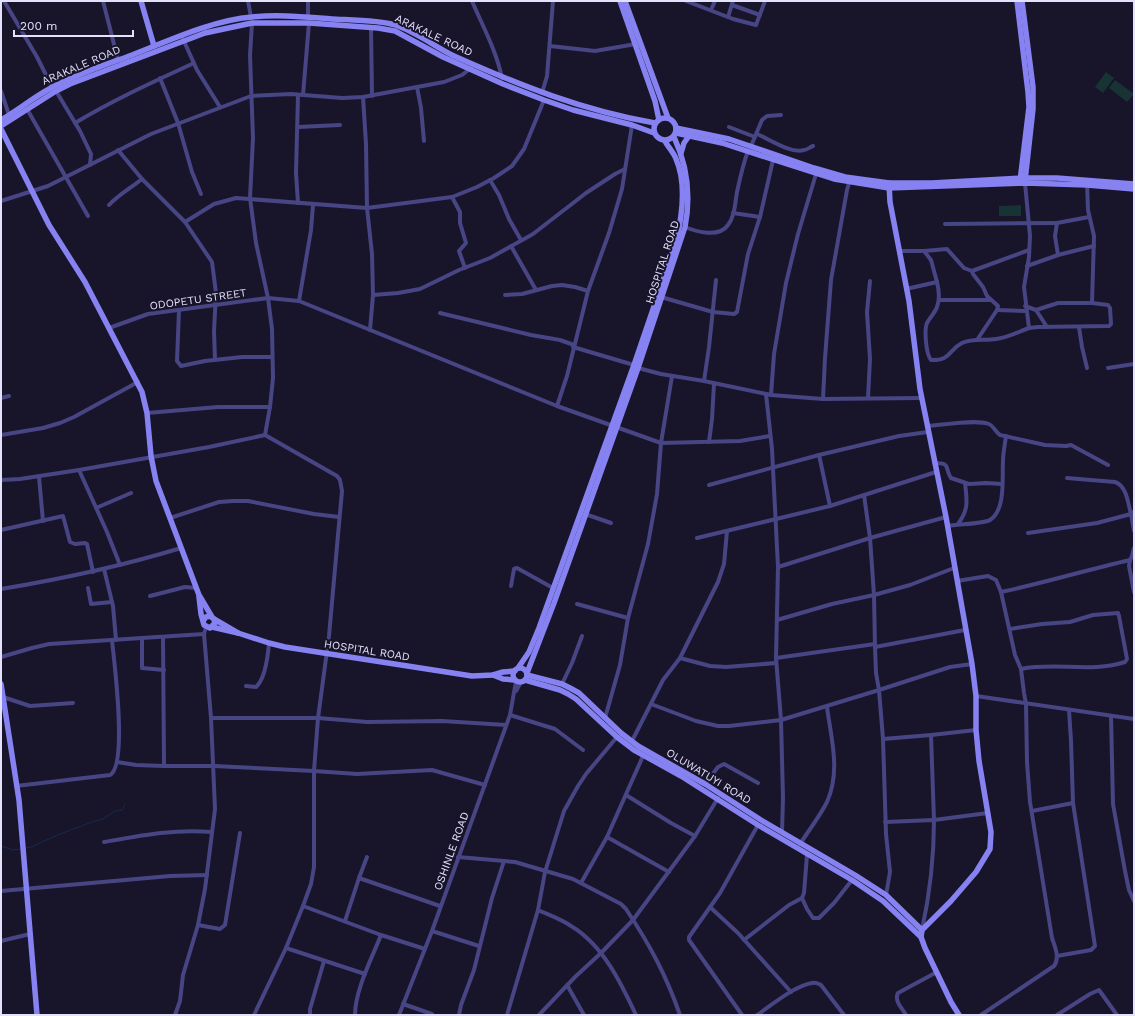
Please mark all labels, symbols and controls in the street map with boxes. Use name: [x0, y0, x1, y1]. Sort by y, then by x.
scale bar: [14, 12, 133, 38]
street label: ARAKALE ROAD: [393, 12, 475, 59]
text: 200 m: [20, 19, 57, 33]
street label: ARAKALE ROAD: [40, 43, 122, 88]
street label: HOSPITAL ROAD: [643, 219, 682, 305]
street label: ODOPETU STREET: [149, 286, 248, 313]
street label: HOSPITAL ROAD: [323, 637, 411, 664]
street label: OLUWATUYI ROAD: [664, 746, 754, 807]
street label: OSHINLE ROAD: [431, 810, 472, 892]

